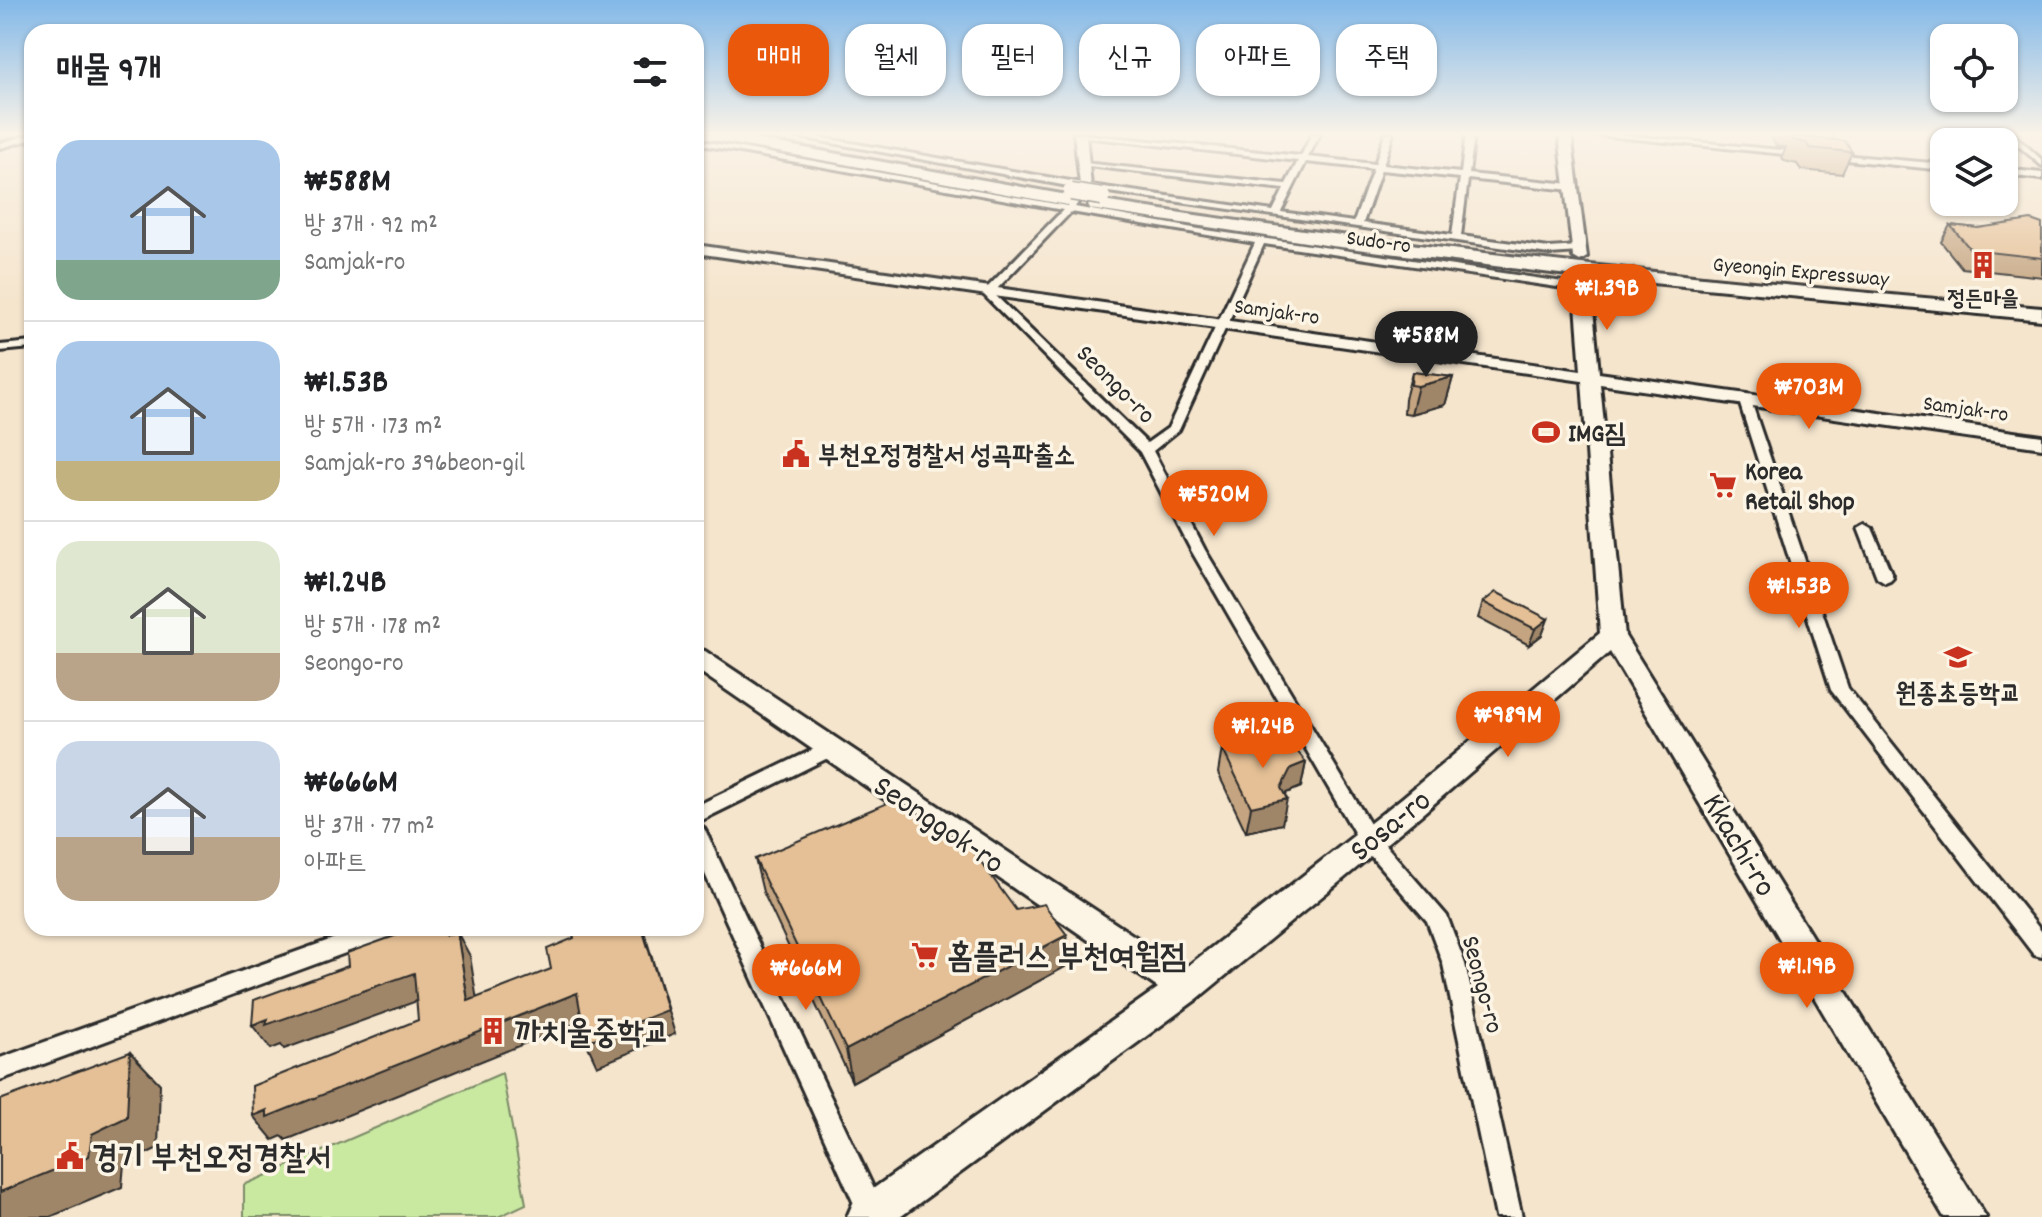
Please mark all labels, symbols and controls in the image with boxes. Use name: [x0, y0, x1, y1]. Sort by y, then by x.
chip: 매매: [728, 24, 829, 96]
chip: 월세: [845, 24, 946, 96]
chip: 필터: [962, 24, 1063, 96]
chip: 신규: [1079, 24, 1180, 96]
chip: 아파트: [1196, 24, 1320, 96]
chip: 주택: [1336, 24, 1437, 96]
map controls: [1930, 24, 2018, 216]
button: locate: [1930, 24, 2018, 112]
text: 매물 9개: [56, 48, 161, 97]
icon: filters: [628, 50, 672, 94]
button: layers: [1930, 128, 2018, 216]
text: ₩588M: [304, 159, 391, 208]
icon: home: [120, 172, 216, 268]
text: 방 3개 · 92 m²: [304, 208, 438, 245]
street label: Sudo-ro: [1344, 224, 1413, 263]
text: Samjak-ro: [304, 245, 405, 282]
street label: Gyeongin Expressway: [1711, 250, 1891, 297]
building icon: 정든마을: [1968, 250, 1998, 280]
pin: ₩1.39B: [1542, 264, 1672, 332]
text: ₩1.39B: [1575, 271, 1639, 308]
place label: 정든마을: [1948, 285, 2018, 316]
street label: Samjak-ro: [1232, 292, 1321, 335]
pin: ₩588M: [1370, 311, 1482, 379]
text: ₩588M: [1393, 318, 1459, 355]
street label: Seongo-ro: [1066, 337, 1163, 434]
text: ₩1.53B: [304, 360, 388, 409]
pin: ₩703M: [1753, 363, 1865, 431]
text: ₩703M: [1774, 370, 1844, 407]
icon: home: [120, 373, 216, 469]
street label: Samjak-ro: [1921, 389, 2010, 432]
text: 방 5개 · 173 m²: [304, 409, 442, 446]
sports icon: IMG짐: [1531, 417, 1561, 447]
place label: IMG짐: [1568, 417, 1625, 454]
public building icon: 부천오정경찰서 성곡파출소: [781, 439, 811, 469]
place label: 부천오정경찰서 성곡파출소: [818, 439, 1075, 476]
text: Samjak-ro 396beon-gil: [304, 446, 525, 483]
place label: Korea Retail Shop: [1745, 455, 1855, 522]
pin: ₩520M: [1158, 470, 1270, 538]
supermarket icon: Korea Retail Shop: [1708, 470, 1738, 500]
text: ₩520M: [1178, 477, 1250, 514]
text: ₩1.24B: [304, 560, 386, 609]
pin: ₩1.53B: [1734, 562, 1864, 630]
text: ₩1.53B: [1767, 569, 1831, 606]
icon: home: [120, 573, 216, 669]
text: 방 5개 · 178 m²: [304, 609, 441, 646]
school or university icon: 원종초등학교: [1943, 642, 1973, 672]
text: Seongo-ro: [304, 646, 404, 683]
place label: 원종초등학교: [1895, 677, 2021, 714]
pin: ₩989M: [1452, 691, 1564, 759]
text: ₩989M: [1474, 698, 1542, 735]
pin: ₩1.24B: [1198, 702, 1328, 770]
text: ₩1.24B: [1232, 709, 1294, 746]
text: ₩666M: [304, 760, 398, 809]
street label: Seonggok-ro: [862, 766, 1012, 888]
icon: home: [120, 773, 216, 869]
street label: Sosa-ro: [1341, 780, 1443, 875]
street label: Kkachi-ro: [1688, 786, 1786, 907]
text: 방 3개 · 77 m²: [304, 809, 434, 846]
text: 아파트: [304, 846, 367, 883]
street label: Seongo-ro: [1450, 932, 1511, 1038]
place label: 홈플러스 부천여월점: [947, 937, 1186, 983]
supermarket icon: 홈플러스 부천여월점: [910, 940, 940, 970]
pin: ₩1.19B: [1742, 942, 1872, 1010]
pin: ₩666M: [750, 944, 862, 1012]
text: ₩1.19B: [1778, 949, 1836, 986]
text: ₩666M: [770, 951, 842, 988]
place label: 까치울중학교: [515, 1013, 670, 1059]
building icon: 까치울중학교: [478, 1016, 508, 1046]
place label: 경기 부천오정경찰서: [92, 1138, 331, 1184]
public building icon: 경기 부천오정경찰서: [55, 1141, 85, 1171]

